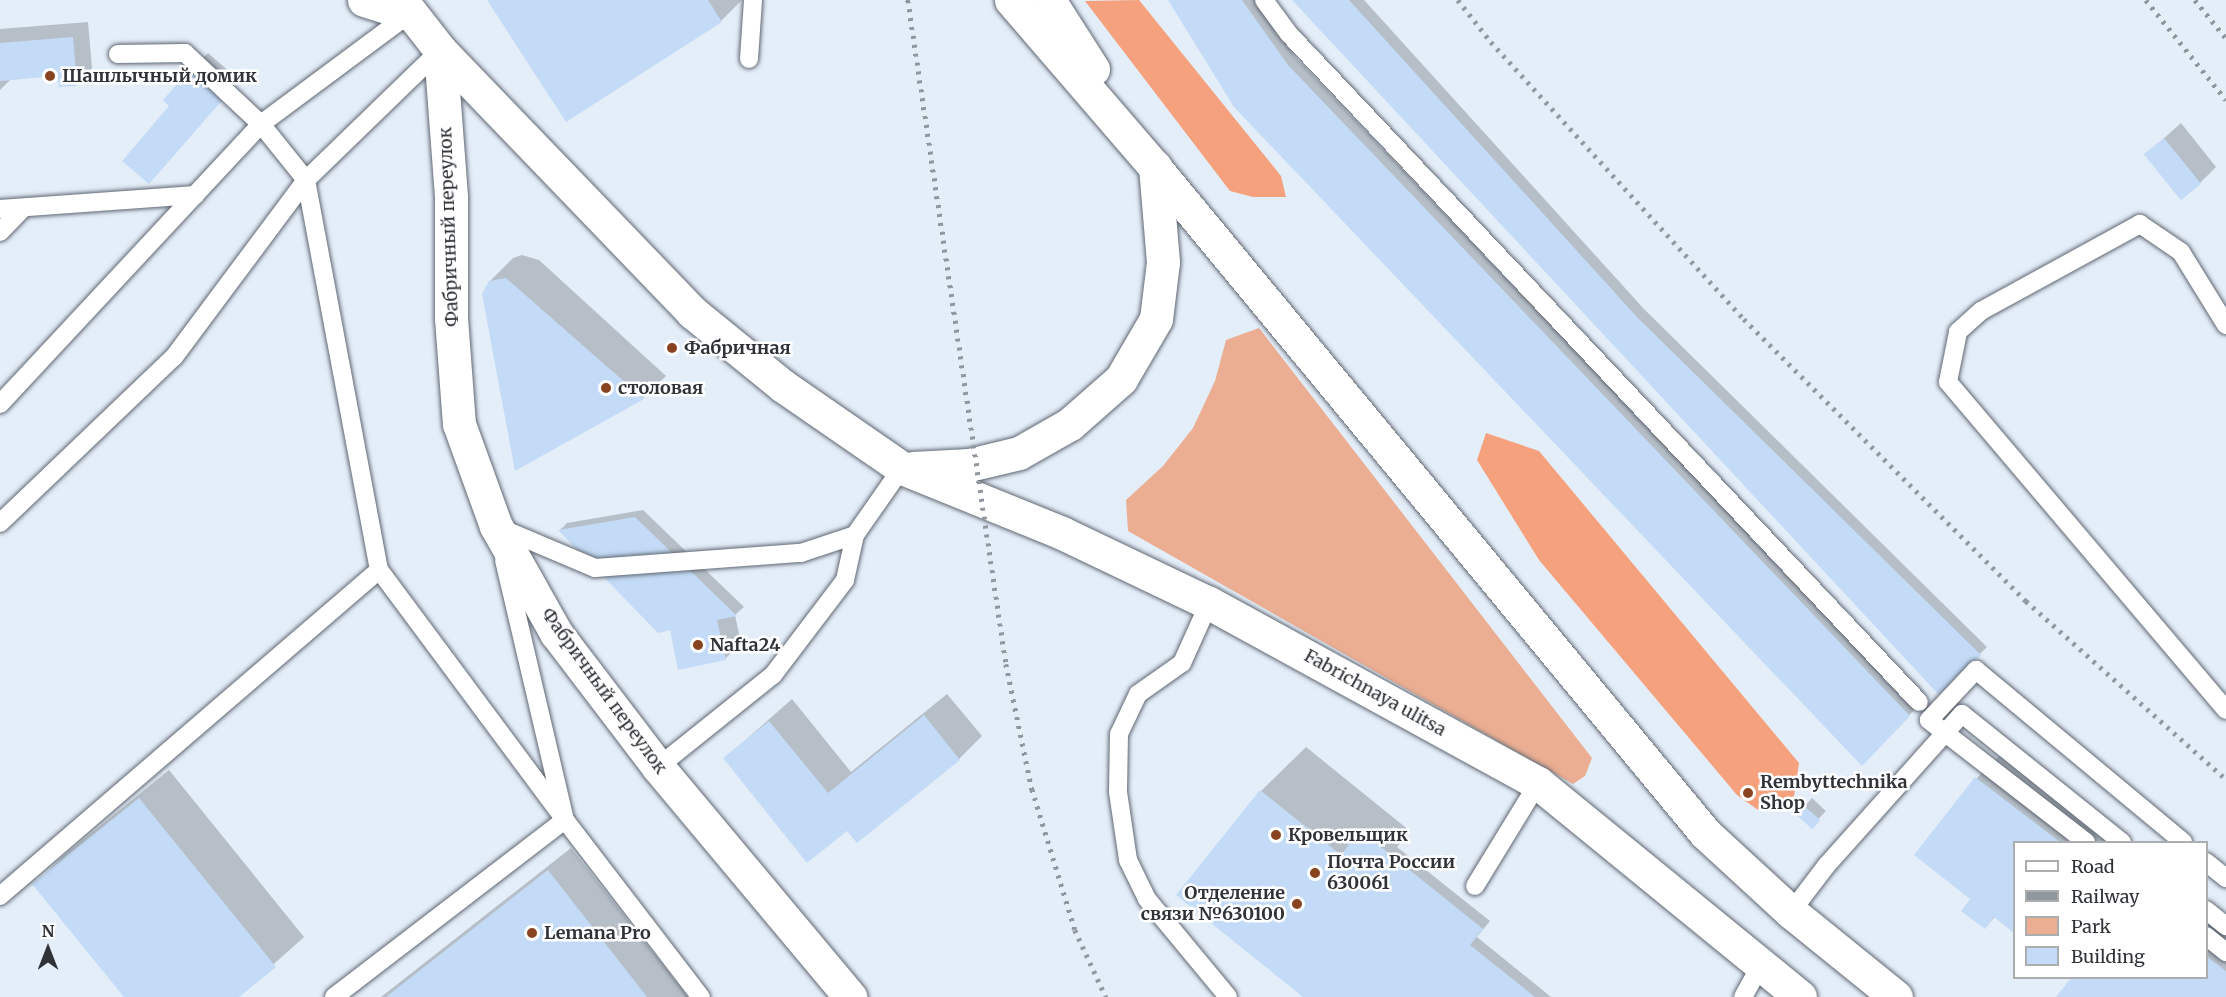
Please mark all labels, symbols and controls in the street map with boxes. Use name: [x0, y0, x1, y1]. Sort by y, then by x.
place label: Шашлычный домик: [62, 65, 257, 87]
marker: Шашлычный домик: [43, 69, 57, 83]
street label: Фабричный переулок: [435, 127, 463, 327]
place label: Фабричная: [684, 337, 791, 359]
marker: Фабричная: [665, 341, 679, 355]
place label: столовая: [618, 377, 703, 399]
marker: столовая: [599, 381, 613, 395]
street label: Фабричный переулок: [537, 604, 671, 778]
place label: Nafta24: [710, 634, 780, 656]
marker: Nafta24: [691, 638, 705, 652]
street label: Fabrichnaya ulitsa: [1300, 645, 1450, 741]
place label: Rembyttechnika Shop: [1760, 772, 1908, 814]
marker: Rembyttechnika Shop: [1741, 786, 1755, 800]
place label: Кровельщик: [1288, 824, 1408, 846]
marker: Кровельщик: [1269, 828, 1283, 842]
legend: [2013, 841, 2208, 979]
place label: Почта России 630061: [1327, 852, 1455, 894]
text: Road: [2071, 855, 2115, 878]
marker: Почта России 630061: [1308, 866, 1322, 880]
place label: Отделение связи №630100: [1141, 883, 1285, 926]
text: Railway: [2071, 885, 2139, 908]
marker: Отделение связи №630100: [1290, 897, 1304, 911]
text: Park: [2071, 915, 2111, 938]
north arrow: [18, 919, 78, 979]
text: N: [42, 921, 54, 941]
place label: Lemana Pro: [544, 922, 651, 944]
marker: Lemana Pro: [525, 926, 539, 940]
text: Building: [2071, 945, 2145, 968]

